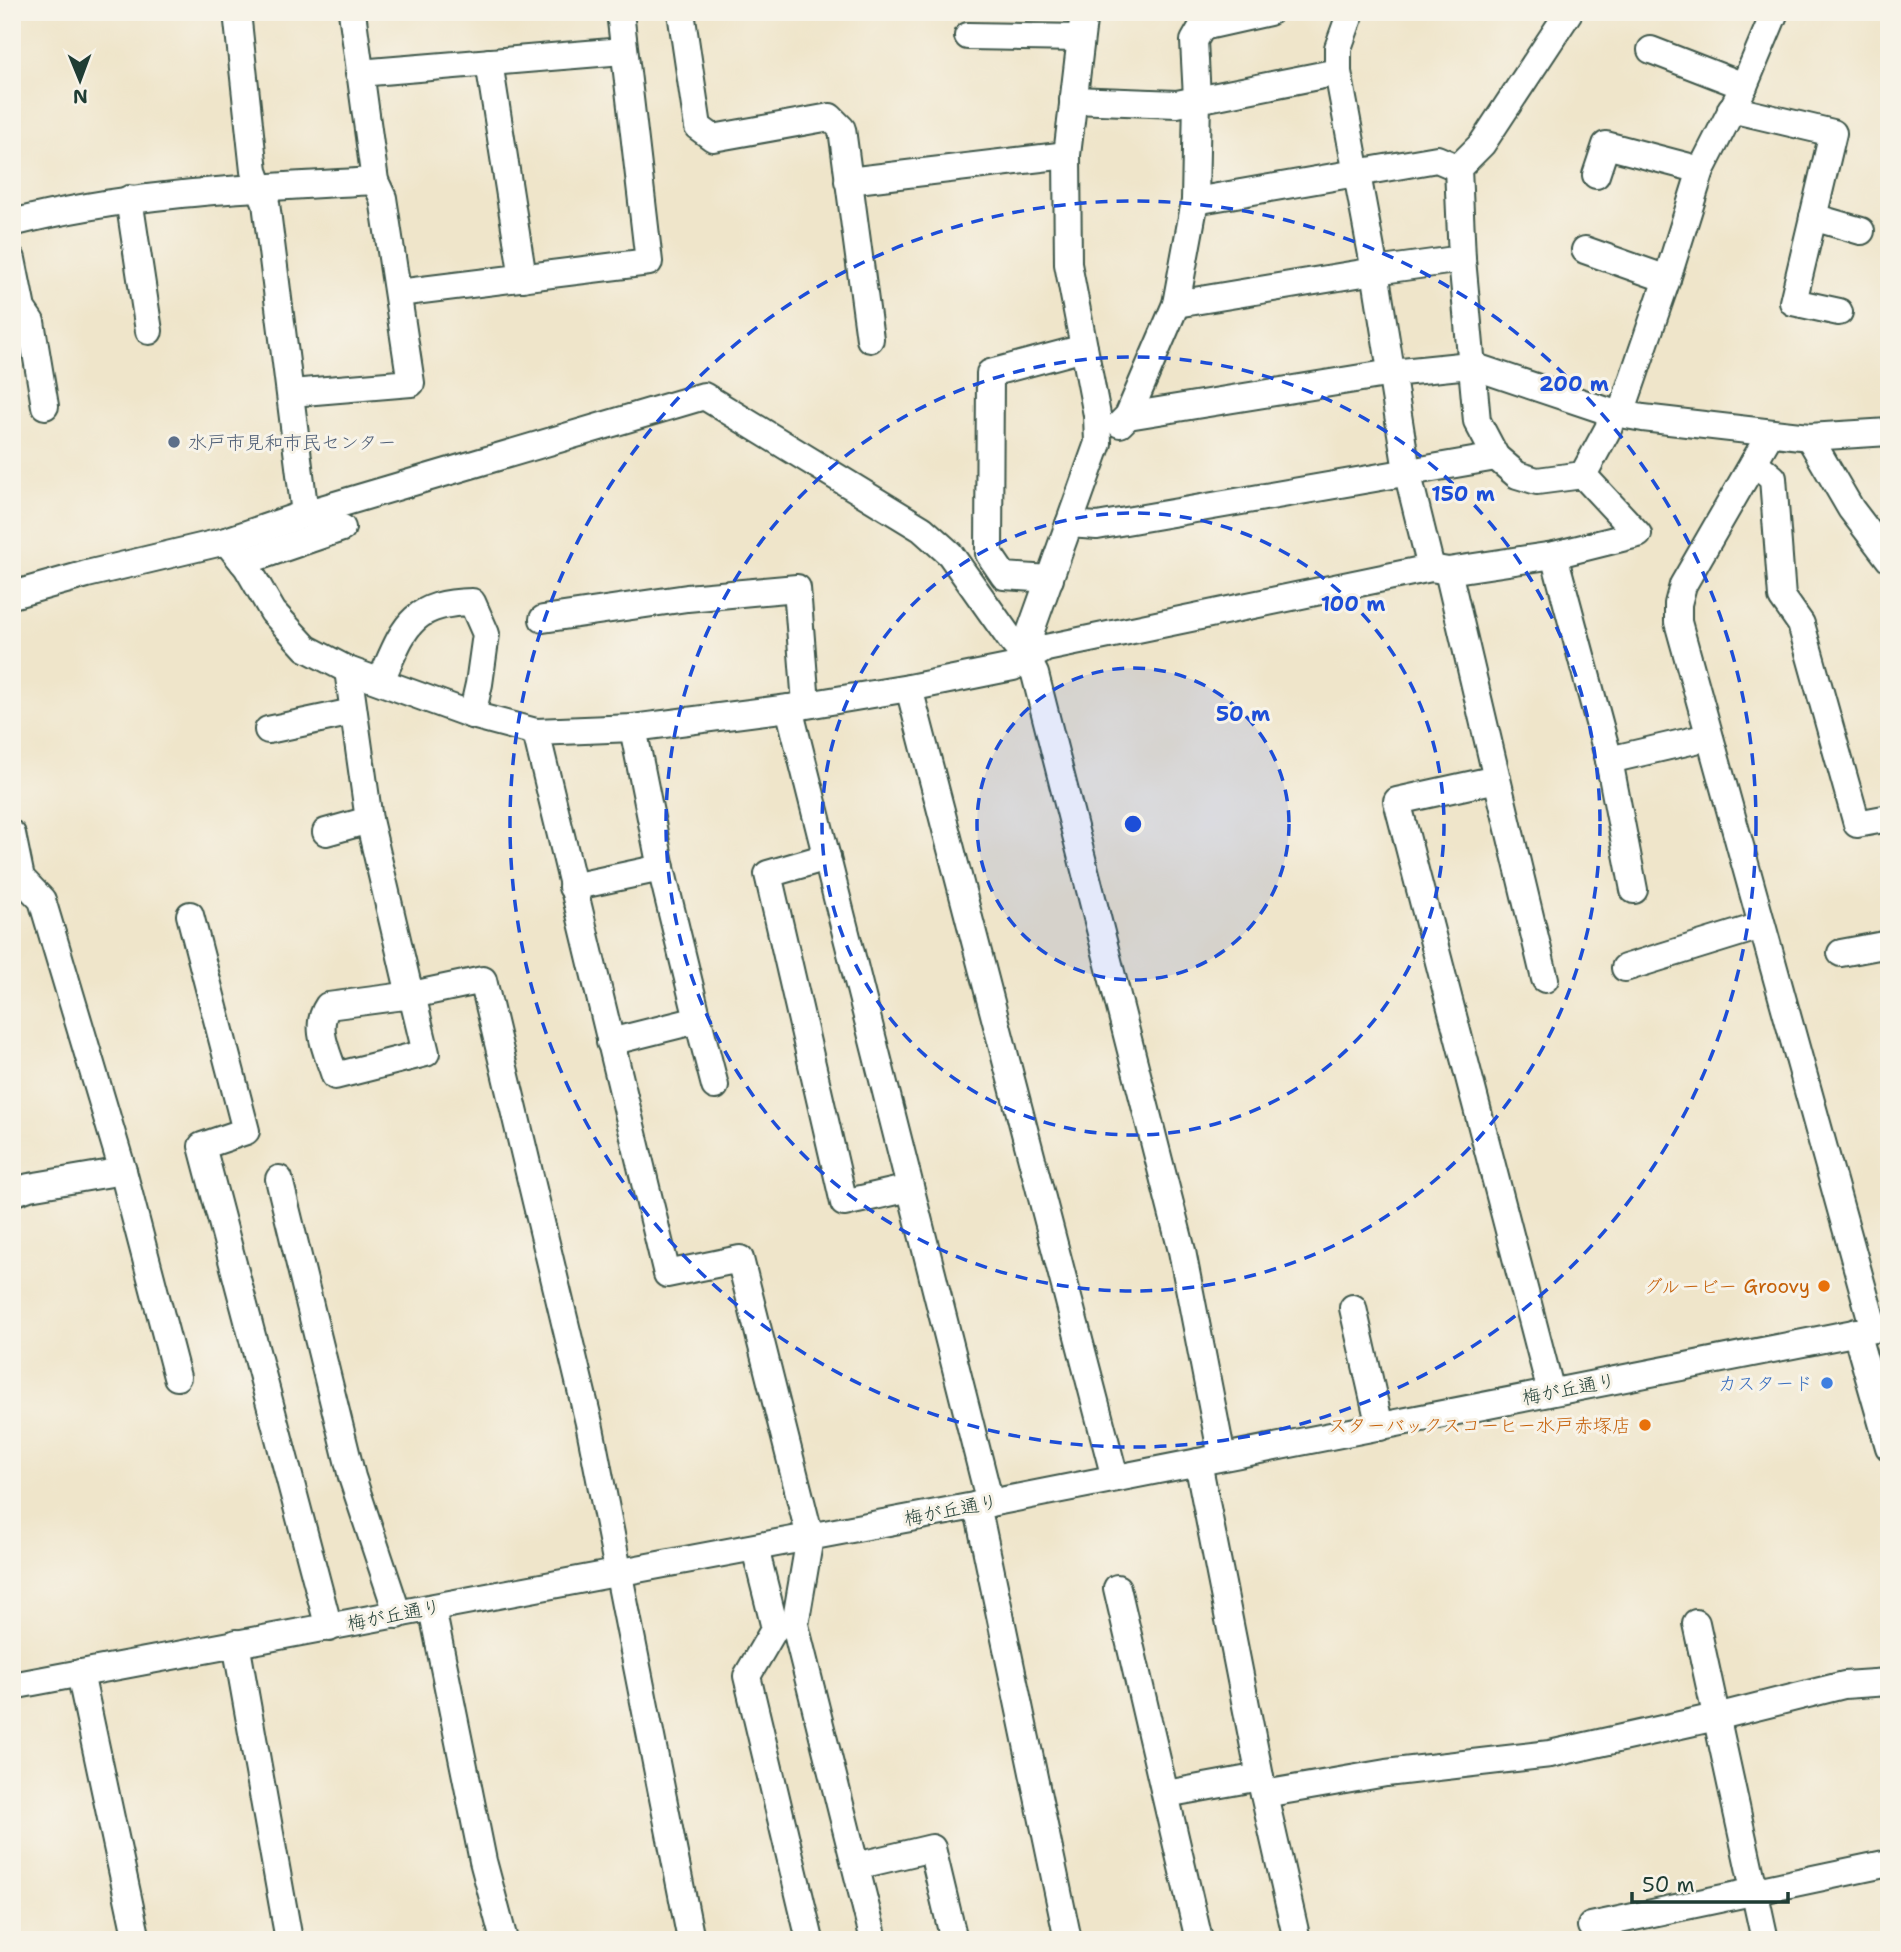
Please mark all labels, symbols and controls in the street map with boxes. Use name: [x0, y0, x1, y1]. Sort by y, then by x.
north arrow: [46, 46, 116, 116]
text: N: [73, 84, 88, 109]
text: 200 m: [1539, 370, 1609, 398]
place label: 水戸市見和市民センター: [188, 430, 396, 455]
marker: 水戸市見和市民センター: [166, 434, 182, 450]
text: 150 m: [1431, 480, 1495, 508]
text: 100 m: [1321, 590, 1385, 618]
text: 50 m: [1216, 700, 1270, 728]
centre of rings: [1121, 812, 1145, 836]
place label: グルービー Groovy: [1644, 1274, 1810, 1299]
marker: グルービー Groovy: [1816, 1278, 1832, 1294]
street label: 梅が丘通り: [1520, 1368, 1618, 1410]
place label: カスタード: [1718, 1371, 1813, 1396]
marker: カスタード: [1819, 1375, 1835, 1391]
place label: スターバックスコーヒー水戸赤塚店: [1328, 1413, 1631, 1438]
marker: スターバックスコーヒー水戸赤塚店: [1637, 1417, 1653, 1433]
street label: 梅が丘通り: [902, 1489, 1000, 1531]
street label: 梅が丘通り: [345, 1594, 443, 1636]
scale bar: [1632, 1861, 1787, 1905]
text: 50 m: [1642, 1871, 1695, 1899]

